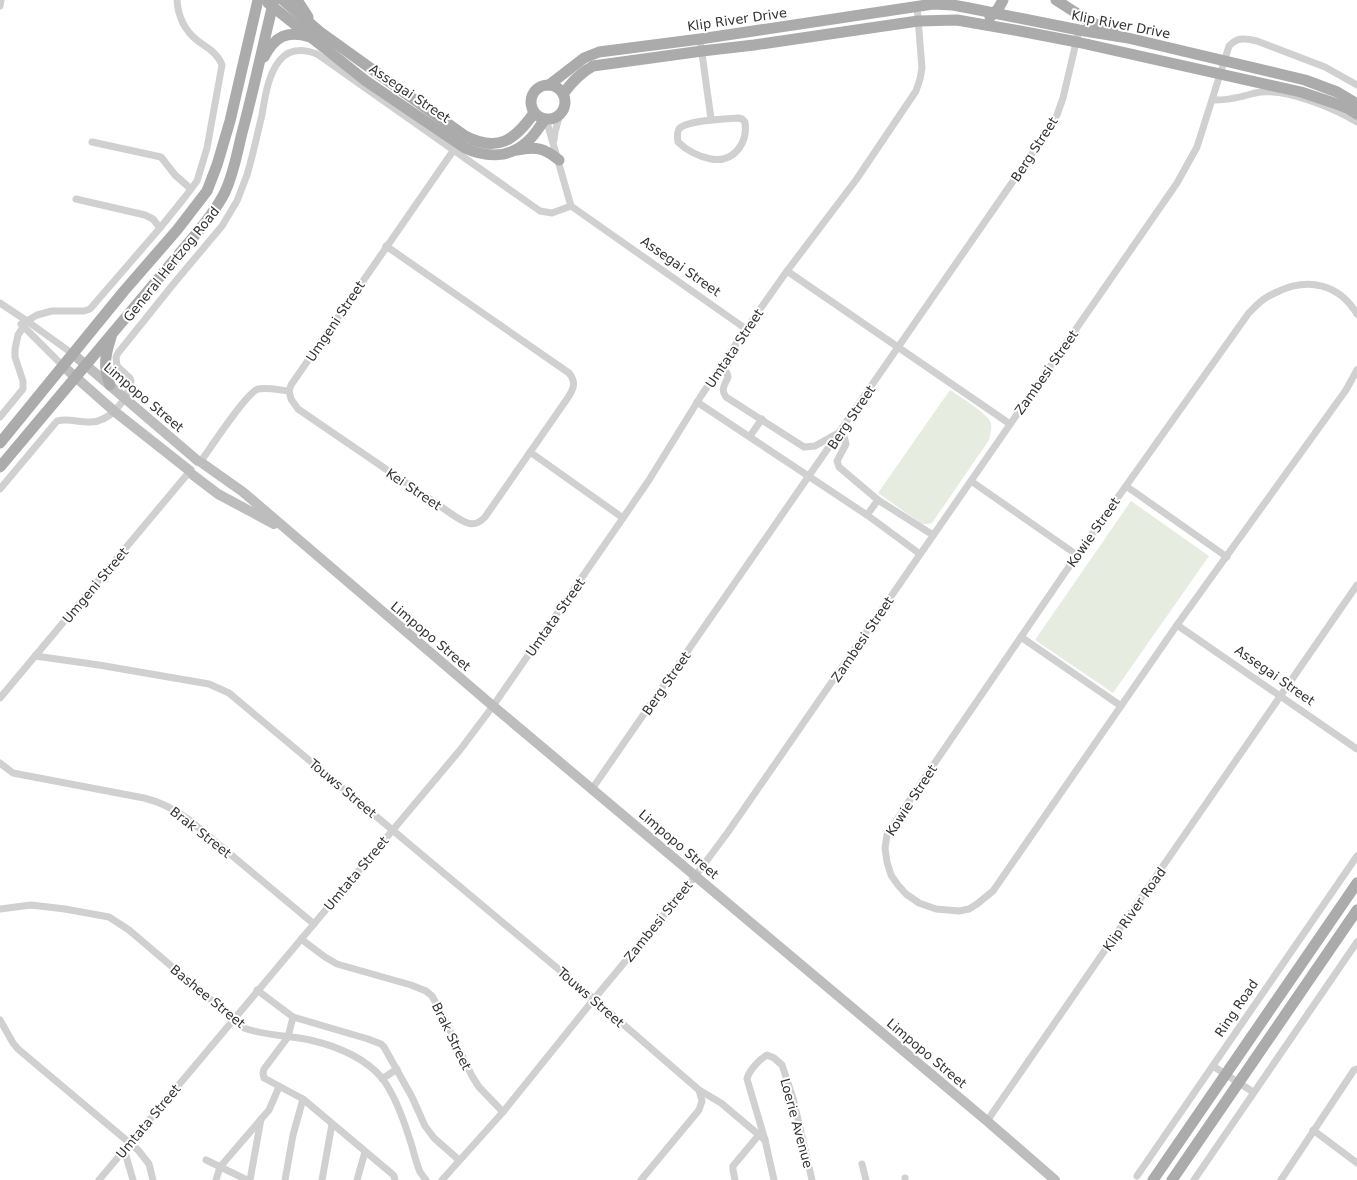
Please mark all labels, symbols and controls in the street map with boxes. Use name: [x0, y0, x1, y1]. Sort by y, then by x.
street label: Klip River Drive: [686, 5, 788, 34]
street label: Klip River Drive: [1070, 8, 1172, 41]
street label: Assegai Street: [367, 61, 453, 126]
street label: Berg Street: [1008, 114, 1061, 184]
street label: General Hertzog Road: [120, 204, 222, 325]
street label: Assegai Street: [638, 233, 723, 299]
street label: Umgeni Street: [303, 278, 368, 364]
street label: Umtata Street: [702, 306, 766, 391]
street label: Zambesi Street: [1012, 327, 1081, 417]
street label: Limpopo Street: [101, 360, 187, 435]
street label: Berg Street: [825, 382, 878, 452]
street label: Kei Street: [383, 466, 444, 513]
street label: Kowie Street: [1064, 495, 1123, 570]
street label: Umgeni Street: [59, 545, 131, 626]
street label: Umtata Street: [523, 575, 588, 659]
street label: Zambesi Street: [828, 594, 897, 685]
street label: Limpopo Street: [388, 599, 474, 674]
street label: Assegai Street: [1232, 642, 1317, 708]
street label: Berg Street: [639, 649, 694, 718]
street label: Touws Street: [305, 755, 379, 821]
street label: Kowie Street: [883, 762, 940, 839]
street label: Brak Street: [167, 804, 234, 861]
street label: Limpopo Street: [636, 807, 722, 882]
street label: Umtata Street: [321, 833, 392, 913]
street label: Klip River Road: [1100, 865, 1169, 954]
street label: Zambesi Street: [621, 878, 696, 965]
street label: Bashee Street: [167, 962, 248, 1031]
street label: Touws Street: [554, 964, 627, 1030]
street label: Ring Road: [1212, 977, 1261, 1040]
street label: Brak Street: [429, 1000, 474, 1072]
street label: Limpopo Street: [884, 1016, 970, 1091]
street label: Loerie Avenue: [777, 1077, 816, 1170]
street label: Umtata Street: [113, 1081, 184, 1161]

